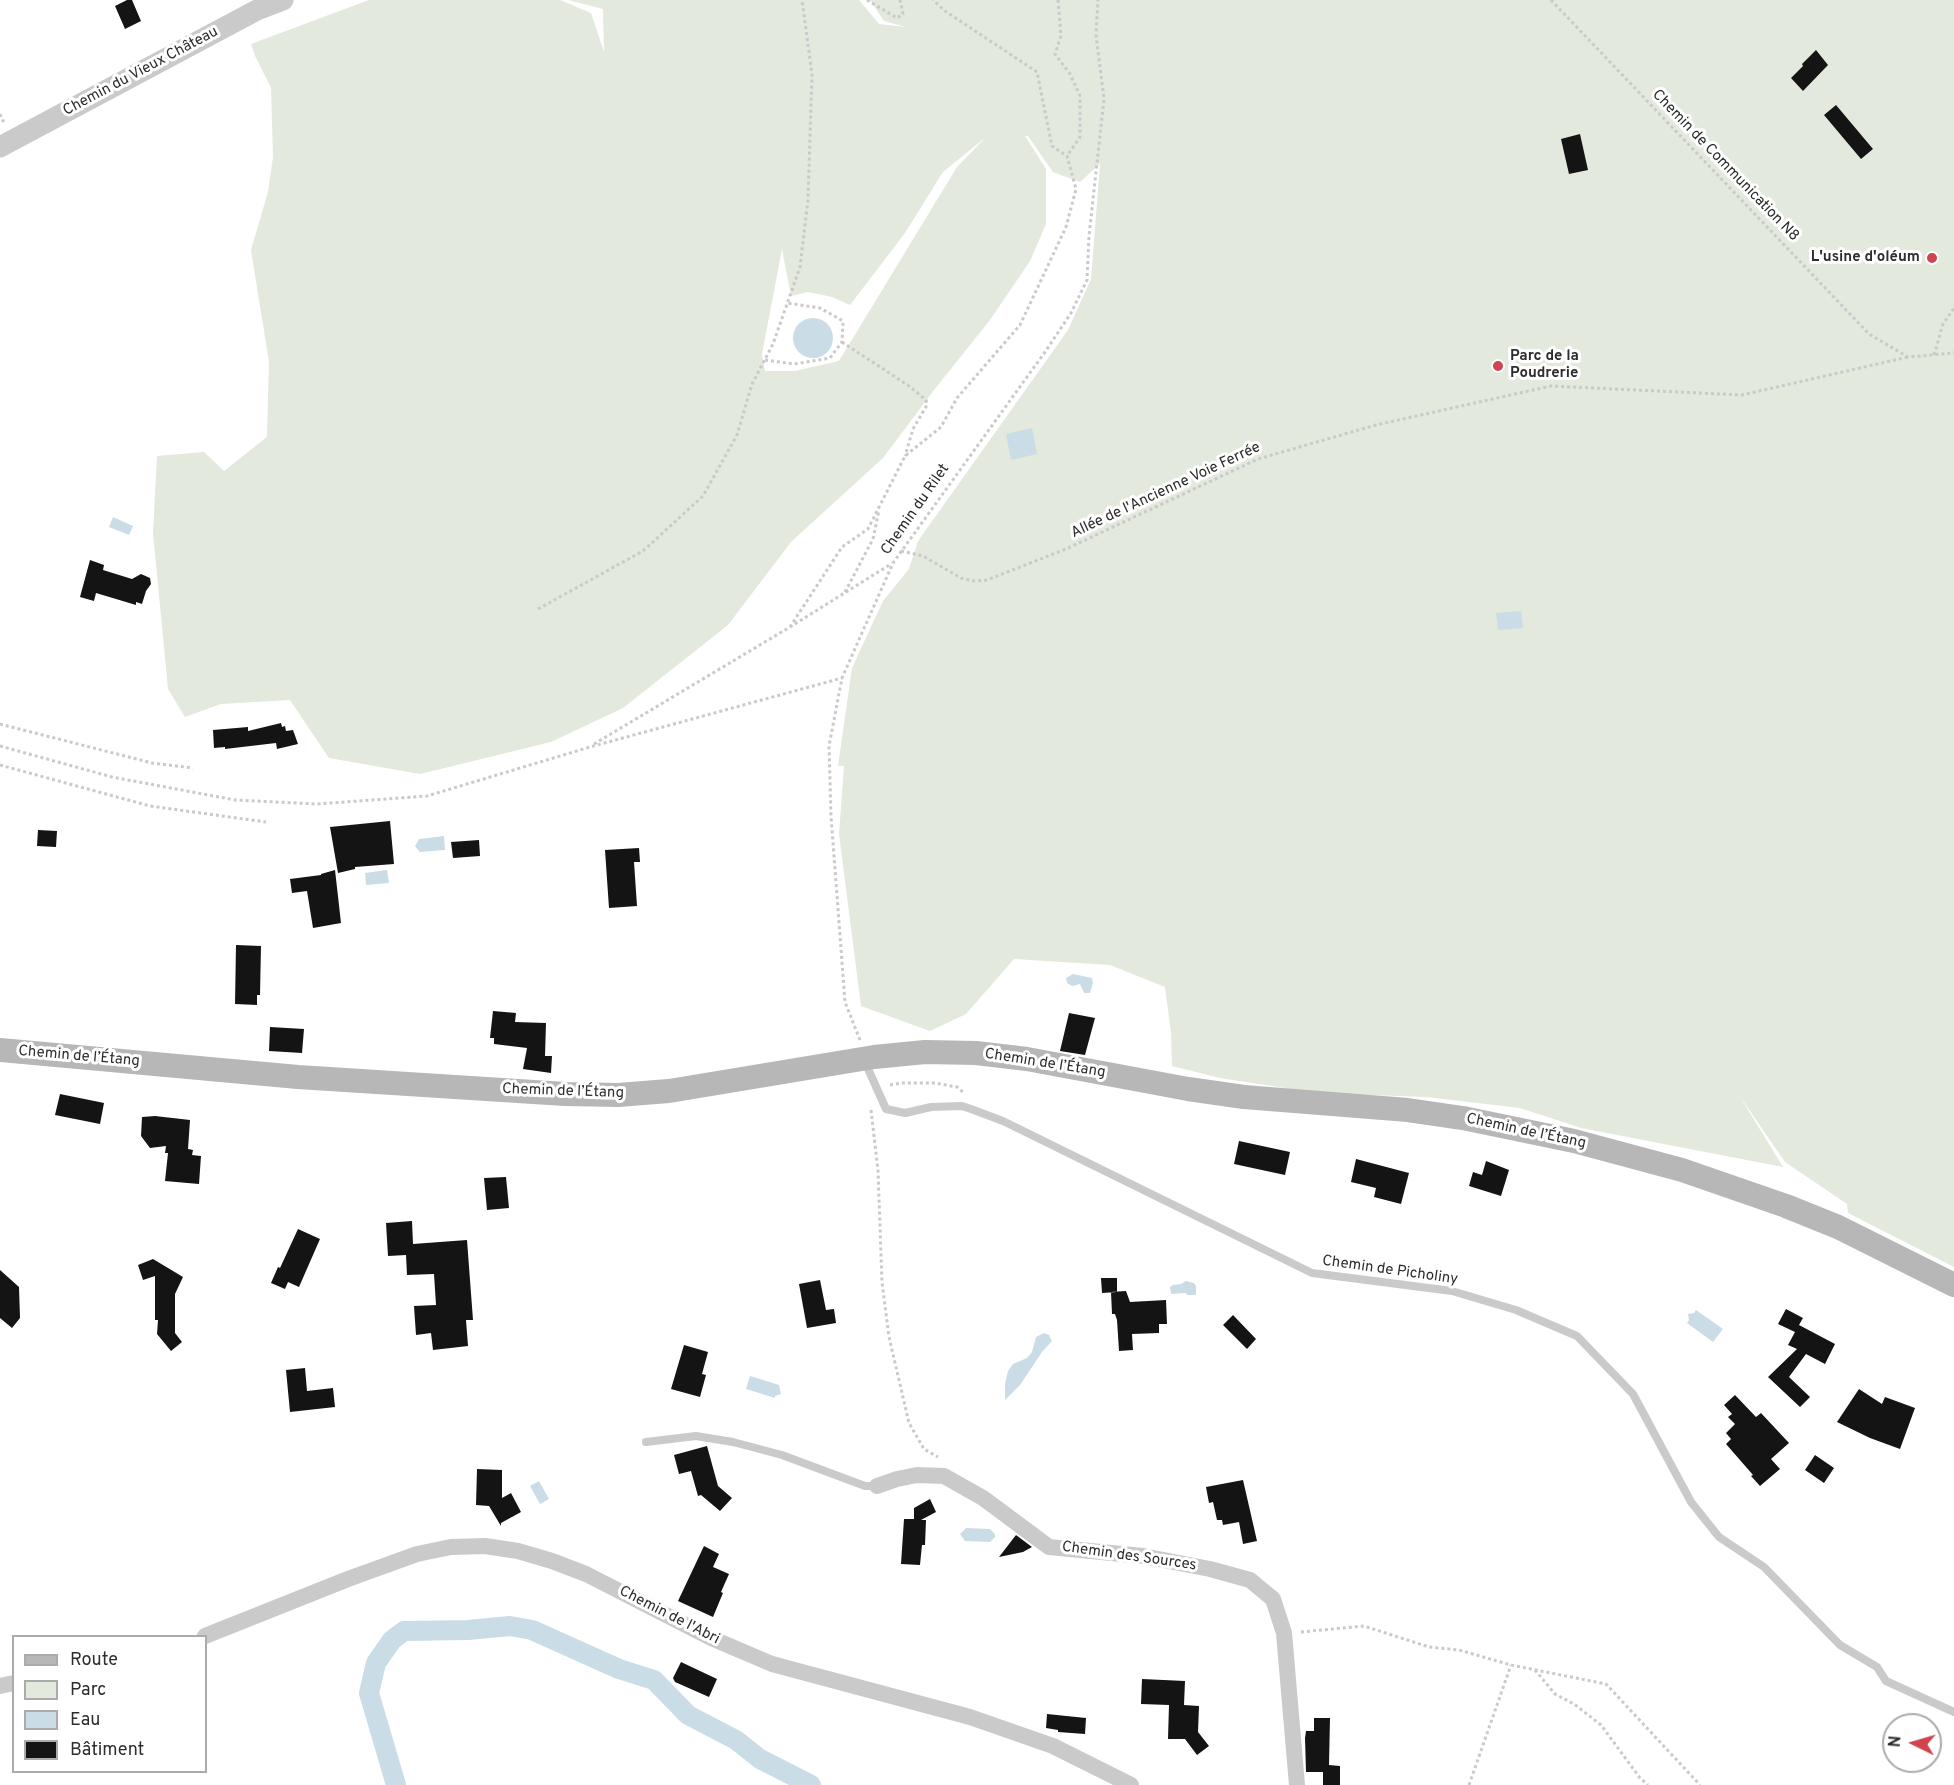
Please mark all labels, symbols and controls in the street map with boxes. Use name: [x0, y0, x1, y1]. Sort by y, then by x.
street label: Chemin du Vieux Château: [60, 23, 222, 121]
street label: Chemin de Communication N8: [1648, 86, 1802, 246]
place label: L'usine d'oléum: [1811, 249, 1920, 267]
marker: L'usine d'oléum: [1925, 251, 1939, 265]
place label: Parc de la Poudrerie: [1510, 348, 1579, 383]
marker: Parc de la Poudrerie: [1491, 359, 1505, 373]
street label: Allée de l'Ancienne Voie Ferrée: [1068, 439, 1264, 543]
street label: Chemin du Rilet: [878, 461, 954, 559]
street label: Chemin de l’Étang: [17, 1043, 141, 1071]
street label: Chemin de l’Étang: [983, 1046, 1107, 1082]
street label: Chemin de l’Étang: [502, 1081, 624, 1103]
street label: Chemin de l’Étang: [1464, 1111, 1588, 1153]
street label: Chemin de Picholiny: [1321, 1253, 1459, 1289]
street label: Chemin des Sources: [1061, 1539, 1197, 1575]
street label: Chemin de l'Abri: [616, 1583, 722, 1649]
legend: [12, 1635, 207, 1773]
text: Route: [70, 1649, 118, 1672]
text: Parc: [70, 1679, 106, 1702]
text: Eau: [70, 1709, 100, 1732]
north arrow: [1882, 1713, 1942, 1773]
text: N: [1886, 1735, 1907, 1748]
text: Bâtiment: [70, 1739, 144, 1762]

